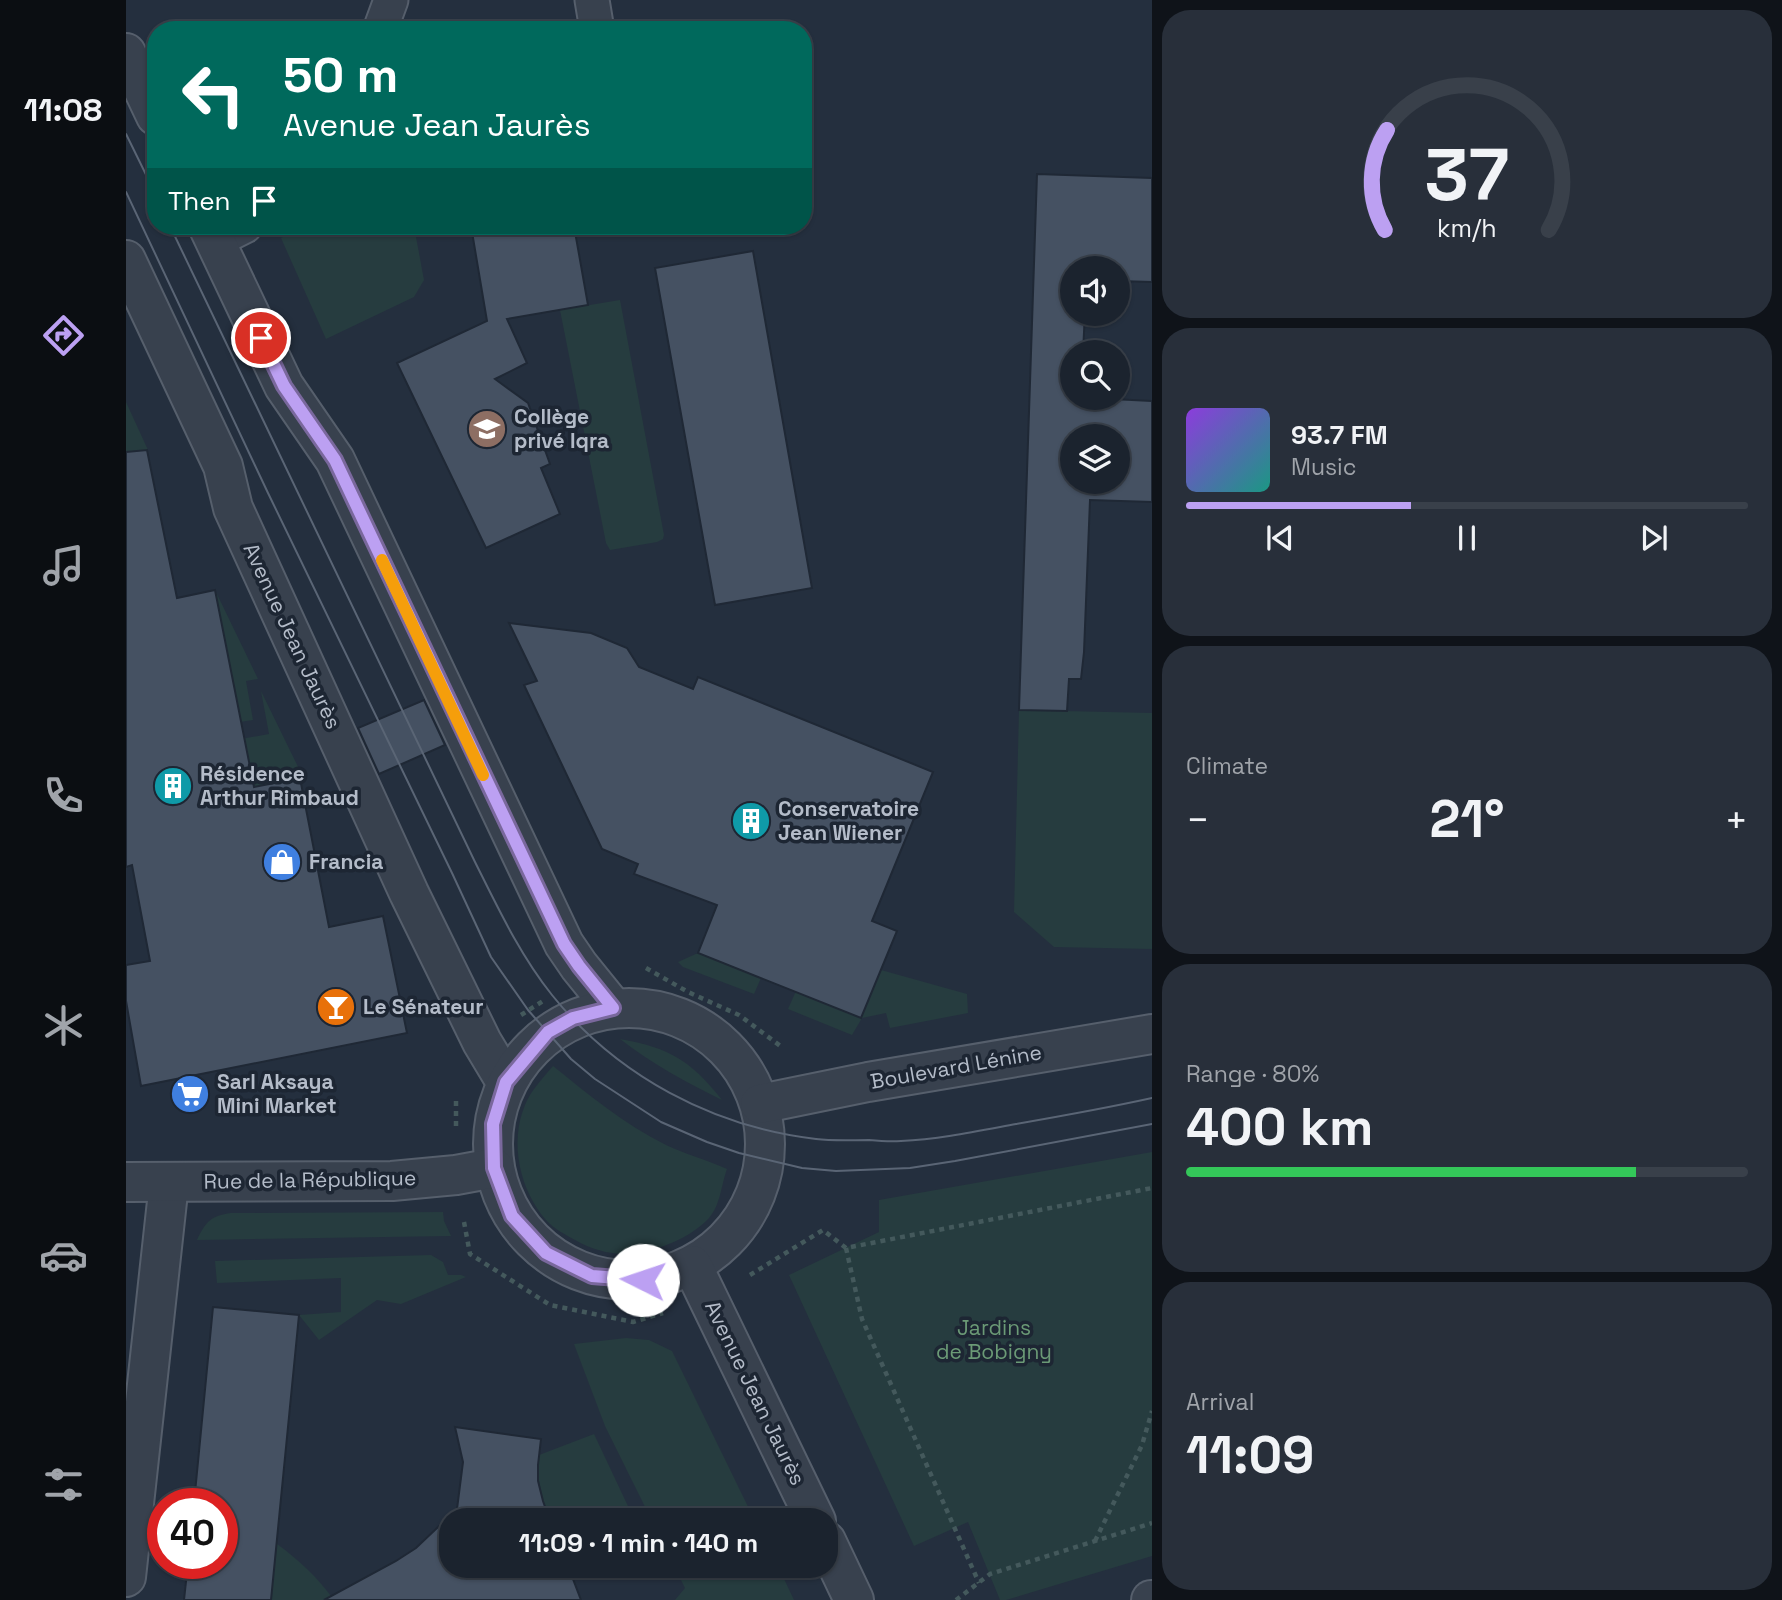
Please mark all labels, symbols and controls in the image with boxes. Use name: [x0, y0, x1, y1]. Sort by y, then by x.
text: 50 m: [283, 44, 398, 106]
icon: left: [168, 49, 259, 140]
text: 11:08: [24, 90, 102, 130]
text: Avenue Jean Jaurès: [283, 105, 591, 145]
text: 37: [1425, 128, 1509, 221]
icon: arrive: [245, 182, 283, 220]
text: Then: [168, 184, 231, 218]
text: km/h: [1437, 212, 1497, 244]
map controls: [1060, 256, 1130, 494]
button: sound: [1060, 256, 1130, 326]
pin: [231, 308, 291, 368]
icon: directions: [39, 311, 88, 360]
icon: arrive: [242, 319, 280, 357]
button: search: [1060, 340, 1130, 410]
place label: Collège privé Iqra: [514, 403, 609, 454]
school or university icon: Collège privé Iqra: [466, 408, 508, 450]
text: 93.7 FM: [1291, 418, 1388, 452]
button: layers: [1060, 424, 1130, 494]
text: Music: [1291, 452, 1356, 482]
icon: previous: [1261, 519, 1299, 557]
icon: pause: [1448, 519, 1486, 557]
icon: next: [1635, 519, 1673, 557]
street label: Avenue Jean Jaurès: [238, 539, 347, 733]
icon: music: [39, 541, 88, 590]
text: Climate: [1186, 751, 1268, 781]
place label: Résidence Arthur Rimbaud: [200, 760, 359, 811]
building icon: Résidence Arthur Rimbaud: [152, 765, 194, 807]
icon: phone: [39, 771, 88, 820]
text: 21°: [1430, 786, 1504, 852]
place label: Conservatoire Jean Wiener: [778, 795, 919, 846]
text: −: [1186, 796, 1210, 844]
text: +: [1724, 796, 1748, 844]
building icon: Conservatoire Jean Wiener: [730, 800, 772, 842]
shop icon: Francia: [261, 841, 303, 883]
place label: Francia: [309, 848, 383, 875]
bar icon: Le Sénateur: [315, 986, 357, 1028]
place label: Le Sénateur: [363, 993, 484, 1020]
icon: climate: [39, 1001, 88, 1050]
street label: Boulevard Lénine: [868, 1038, 1044, 1095]
text: Range · 80%: [1186, 1059, 1319, 1089]
place label: Sarl Aksaya Mini Market: [217, 1068, 337, 1119]
supermarket icon: Sarl Aksaya Mini Market: [169, 1073, 211, 1115]
text: 400 km: [1186, 1094, 1373, 1160]
street label: Rue de la République: [203, 1164, 417, 1195]
icon: car: [39, 1231, 88, 1280]
position arrow: [606, 1243, 680, 1317]
street label: Avenue Jean Jaurès: [699, 1296, 812, 1489]
park label: Jardins de Bobigny: [936, 1314, 1052, 1365]
text: Arrival: [1186, 1387, 1254, 1417]
text: 11:09: [1186, 1422, 1314, 1488]
icon: filters: [39, 1460, 88, 1509]
speed limit sign: 40: [147, 1488, 238, 1579]
text: 11:09 · 1 min · 140 m: [519, 1526, 758, 1560]

